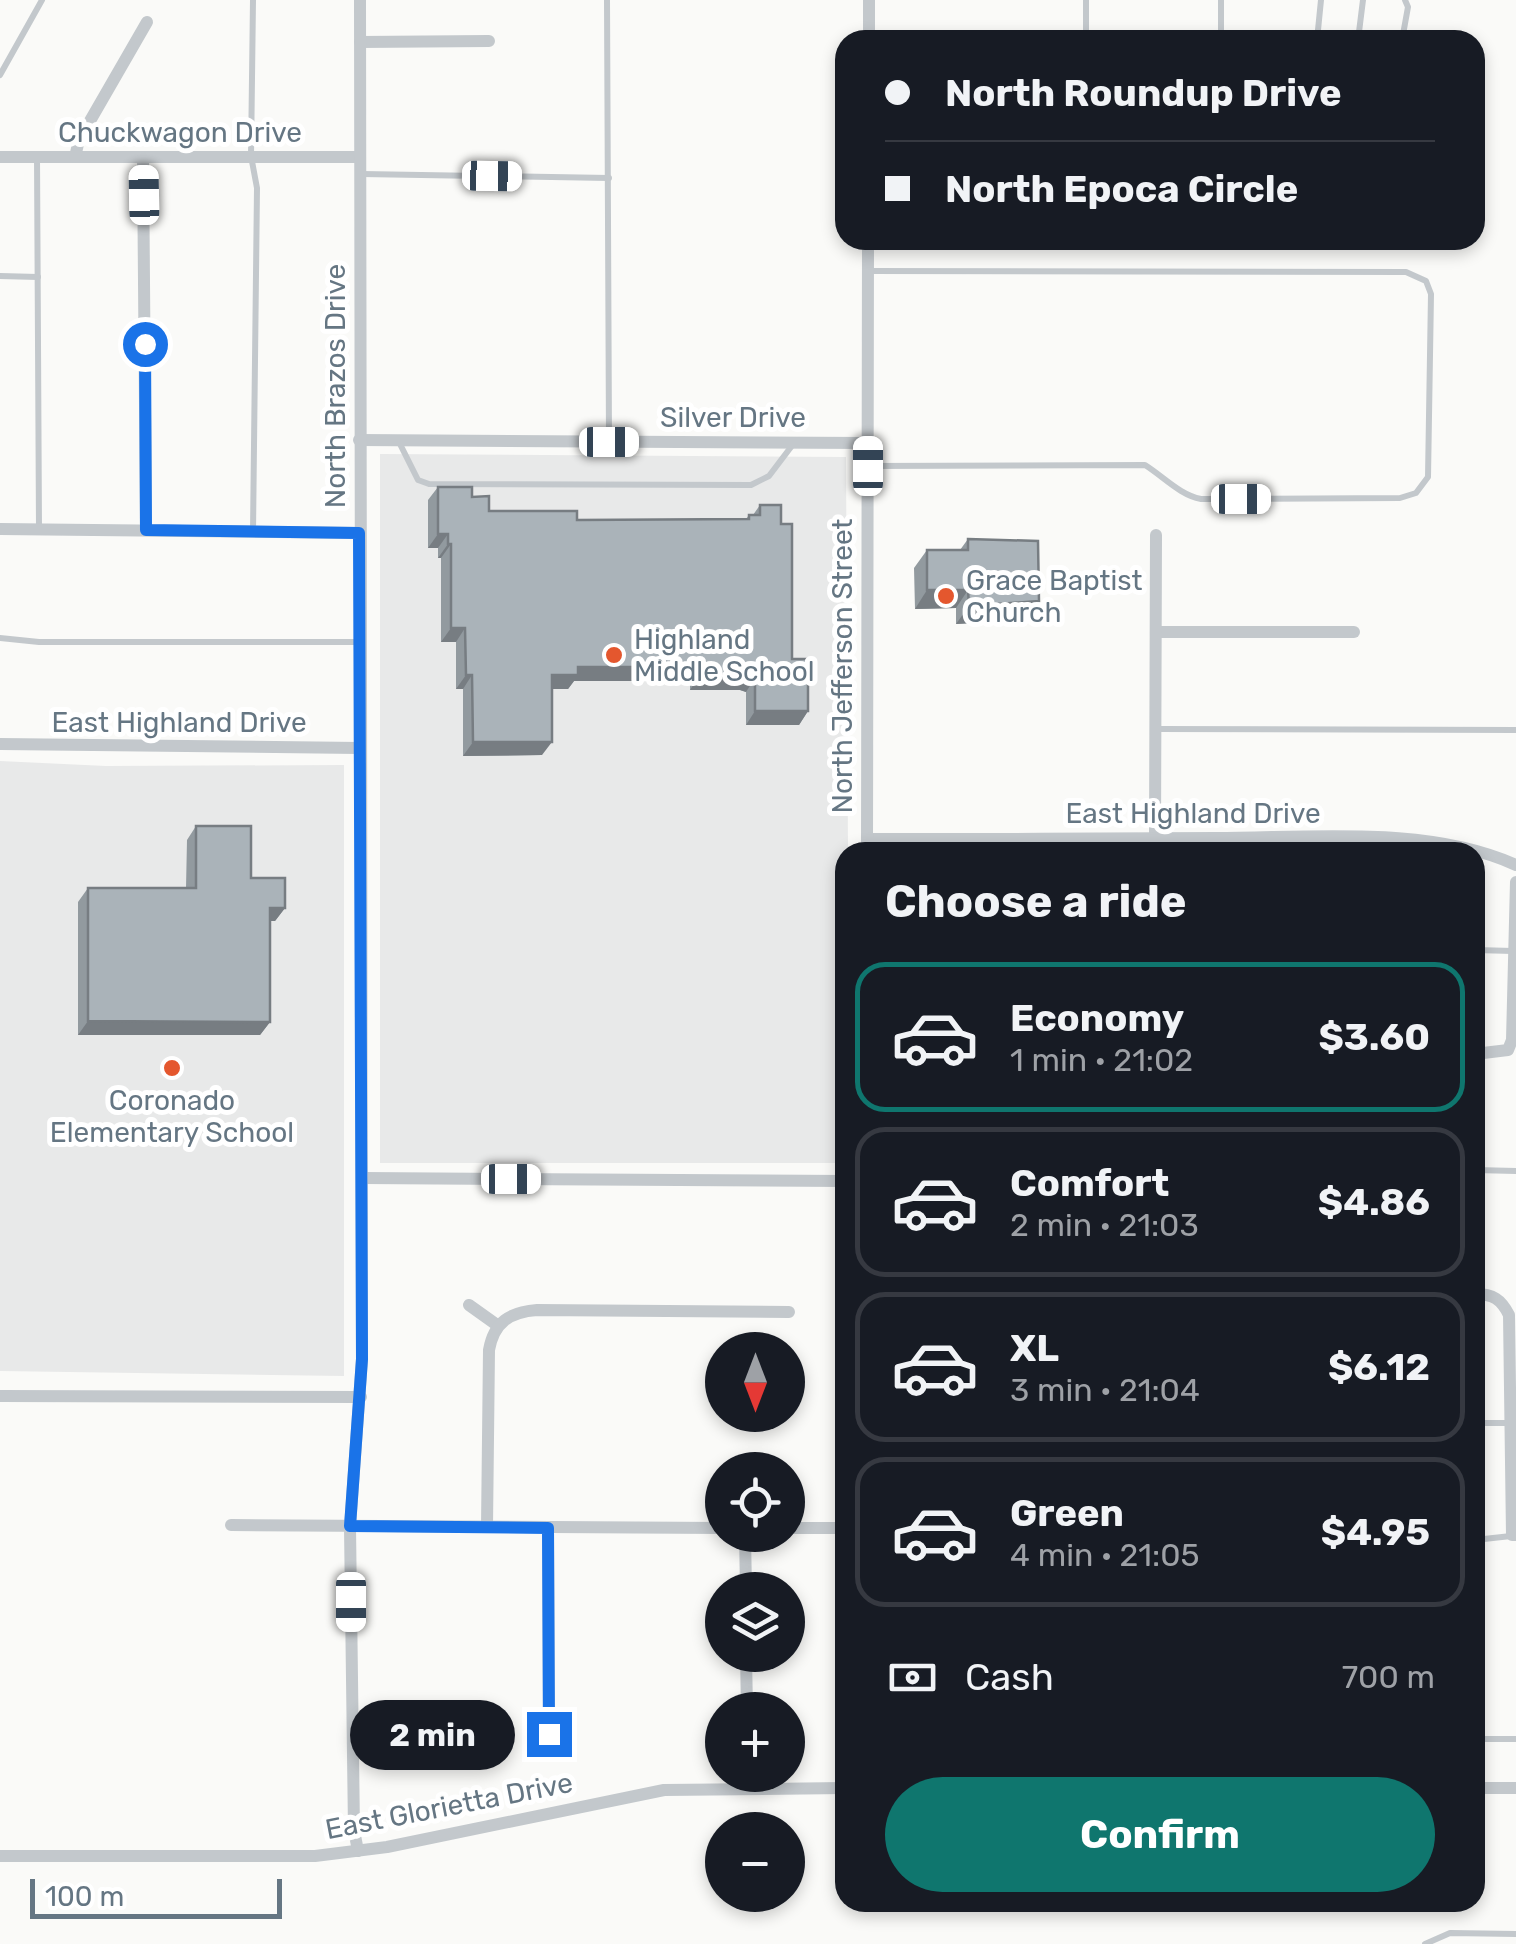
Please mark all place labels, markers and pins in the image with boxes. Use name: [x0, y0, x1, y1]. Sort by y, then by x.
place label: Grace Baptist Church: [966, 564, 1143, 629]
marker: Grace Baptist Church: [935, 585, 957, 607]
place label: Highland Middle School: [634, 623, 815, 688]
marker: Highland Middle School: [603, 644, 625, 666]
marker: Coronado Elementary School: [161, 1057, 183, 1079]
place label: Coronado Elementary School: [50, 1084, 294, 1149]

